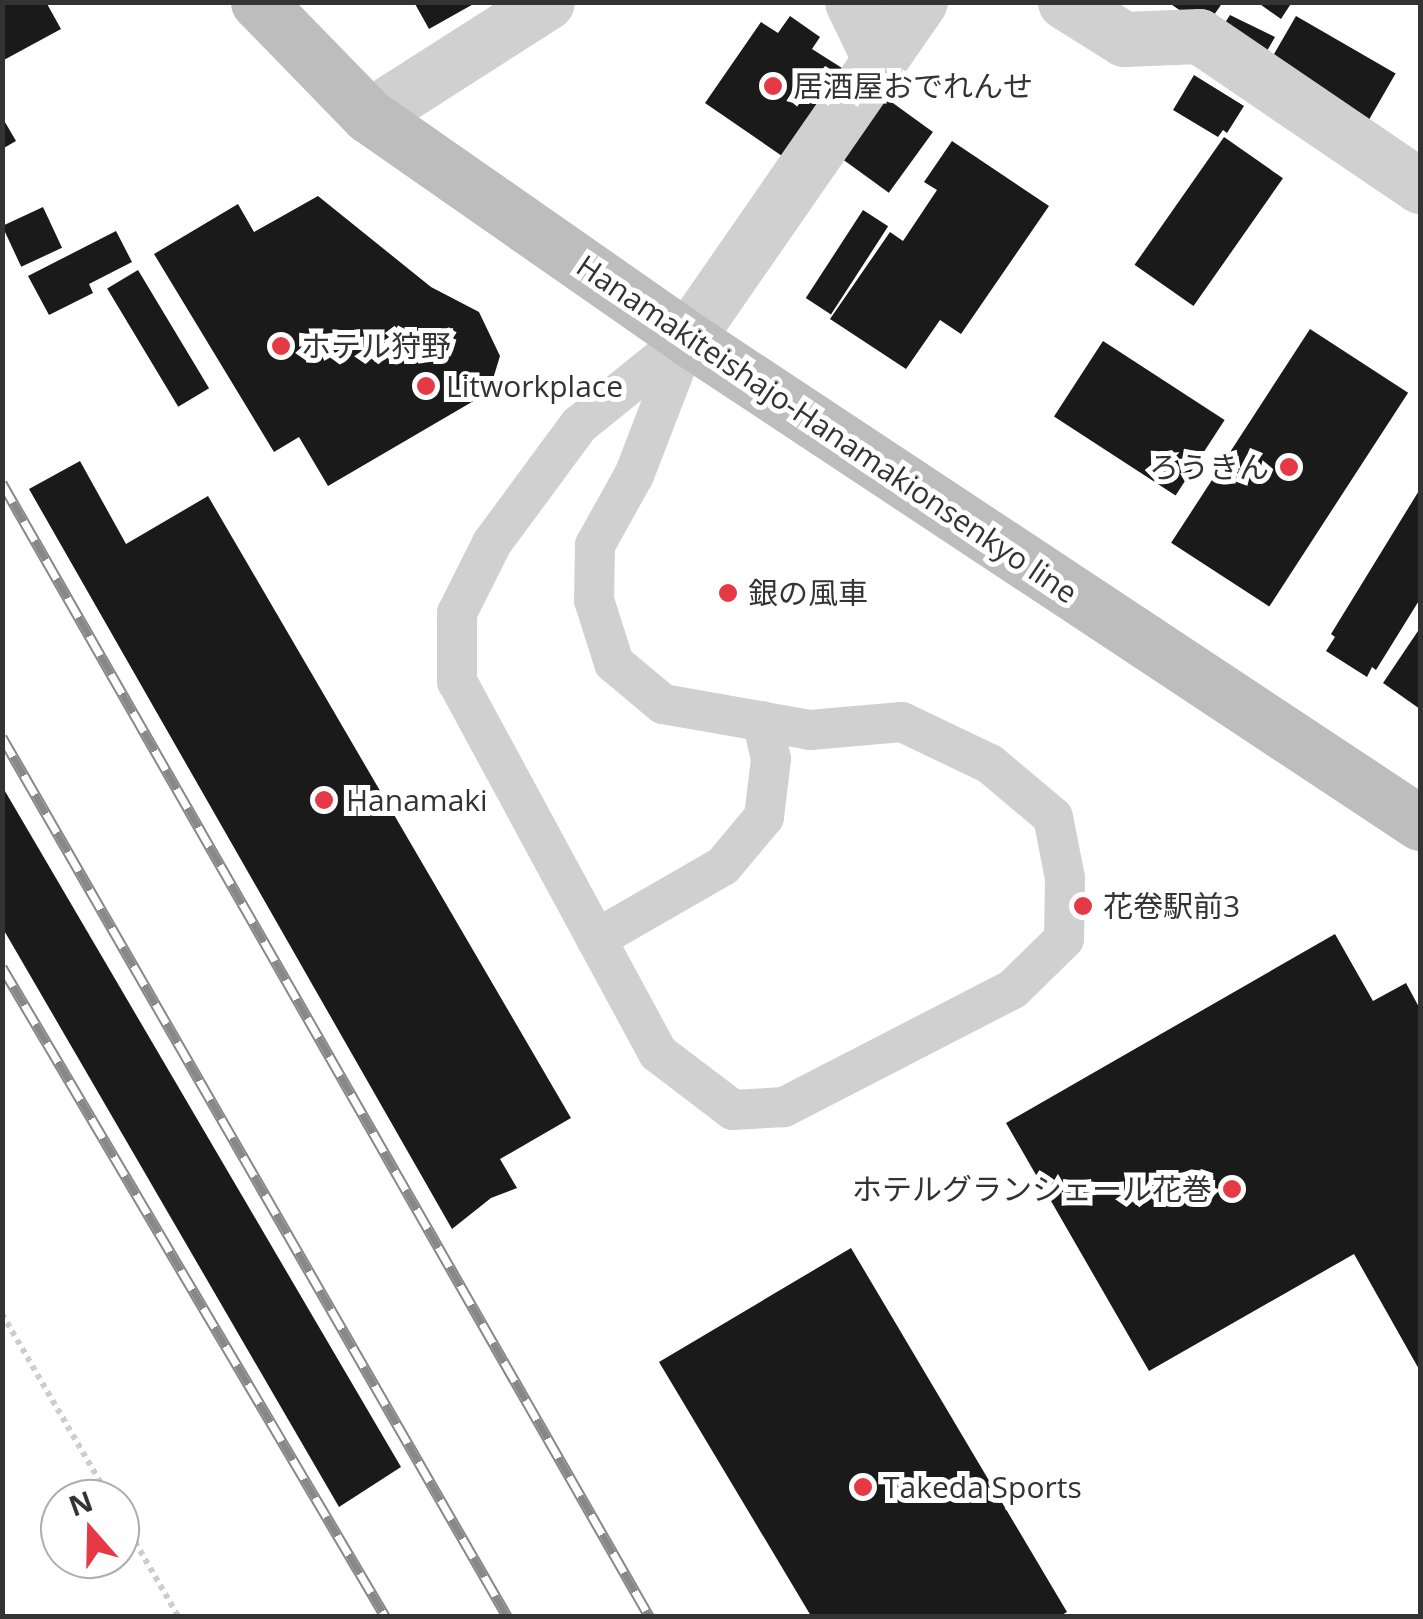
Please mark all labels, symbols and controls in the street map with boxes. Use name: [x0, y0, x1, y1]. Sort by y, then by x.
place label: 居酒屋おでれんせ: [793, 68, 1033, 104]
marker: 居酒屋おでれんせ: [762, 75, 784, 97]
street label: Hanamakiteishajo-Hanamakionsenkyo line: [570, 247, 1084, 611]
place label: ホテル狩野: [301, 328, 451, 364]
marker: ホテル狩野: [270, 335, 292, 357]
place label: Litworkplace: [446, 368, 623, 404]
marker: Litworkplace: [415, 375, 437, 397]
place label: ろうきん: [1149, 449, 1269, 485]
marker: ろうきん: [1278, 456, 1300, 478]
place label: 銀の風車: [748, 575, 868, 611]
marker: 銀の風車: [717, 582, 739, 604]
place label: Hanamaki: [346, 782, 488, 818]
marker: Hanamaki: [311, 787, 337, 813]
place label: 花卷駅前3: [1103, 888, 1240, 924]
marker: 花卷駅前3: [1072, 895, 1094, 917]
place label: ホテルグランシェール花巻: [852, 1171, 1212, 1207]
marker: ホテルグランシェール花巻: [1221, 1178, 1243, 1200]
place label: Takeda Sports: [883, 1469, 1082, 1505]
marker: Takeda Sports: [852, 1476, 874, 1498]
north arrow: [40, 1479, 140, 1579]
text: N: [63, 1481, 98, 1524]

